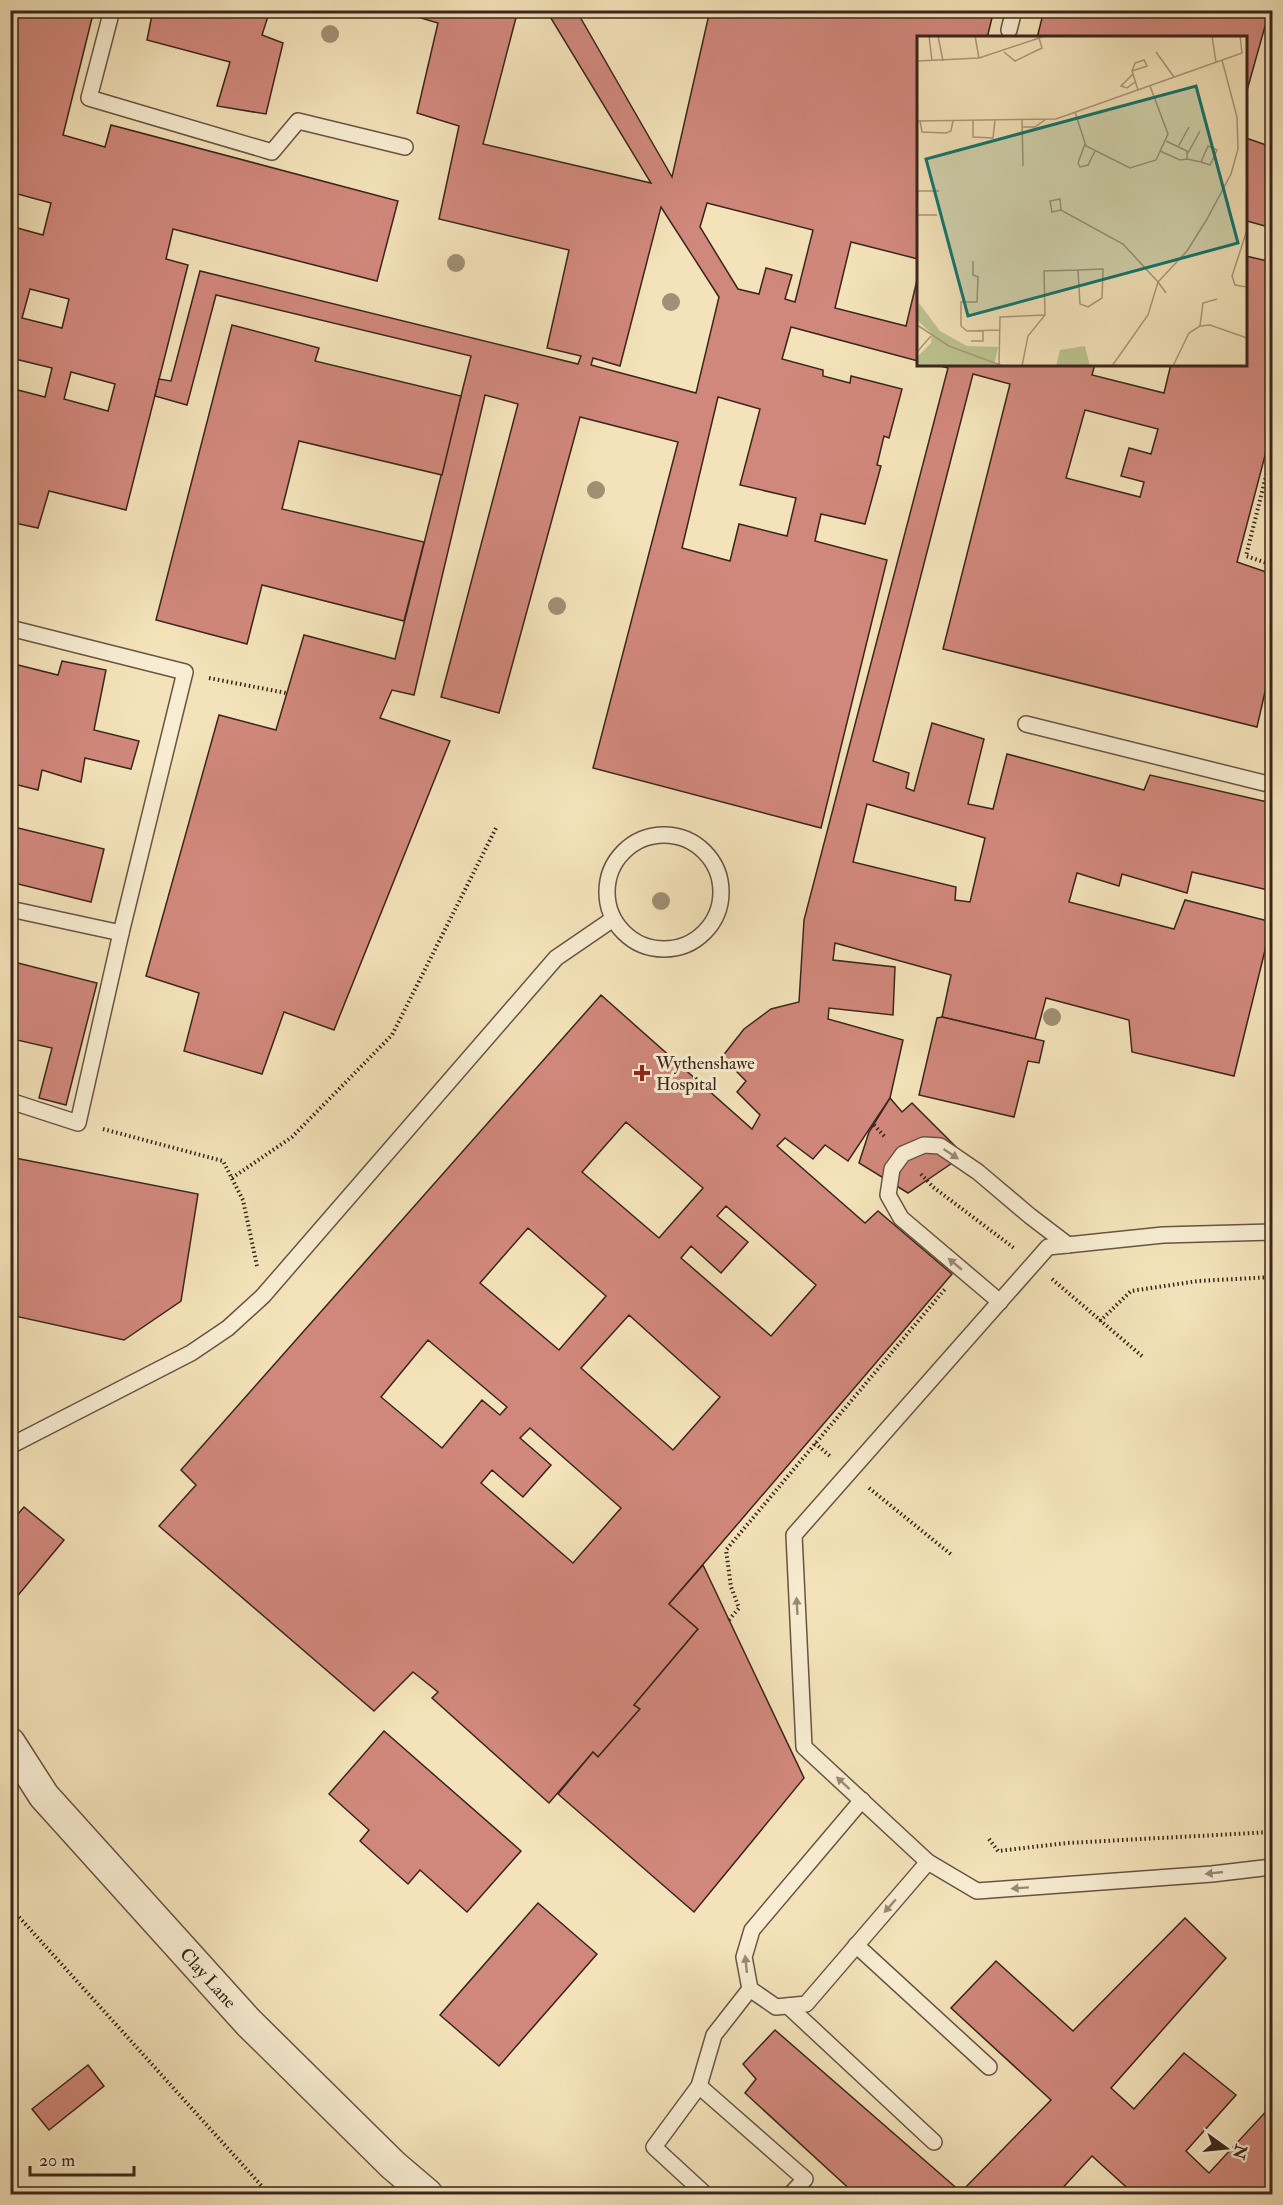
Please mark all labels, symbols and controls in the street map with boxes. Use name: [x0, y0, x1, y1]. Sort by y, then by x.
inset map: [917, 36, 1247, 366]
place label: Wythenshawe Hospital: [655, 1052, 755, 1096]
marker: Wythenshawe Hospital: [633, 1064, 651, 1082]
one-way arrow: [943, 1148, 959, 1160]
one-way arrow: [948, 1258, 963, 1271]
one-way arrow: [793, 1596, 802, 1615]
one-way arrow: [836, 1777, 851, 1790]
one-way arrow: [1205, 1868, 1224, 1878]
one-way arrow: [1010, 1883, 1029, 1893]
one-way arrow: [884, 1898, 897, 1913]
street label: Clay Lane: [175, 1943, 242, 2013]
one-way arrow: [742, 1954, 751, 1973]
north arrow: [1196, 2118, 1256, 2178]
scale bar: [30, 2139, 134, 2177]
text: N: [1228, 2141, 1251, 2162]
text: 20 m: [39, 2149, 75, 2172]

